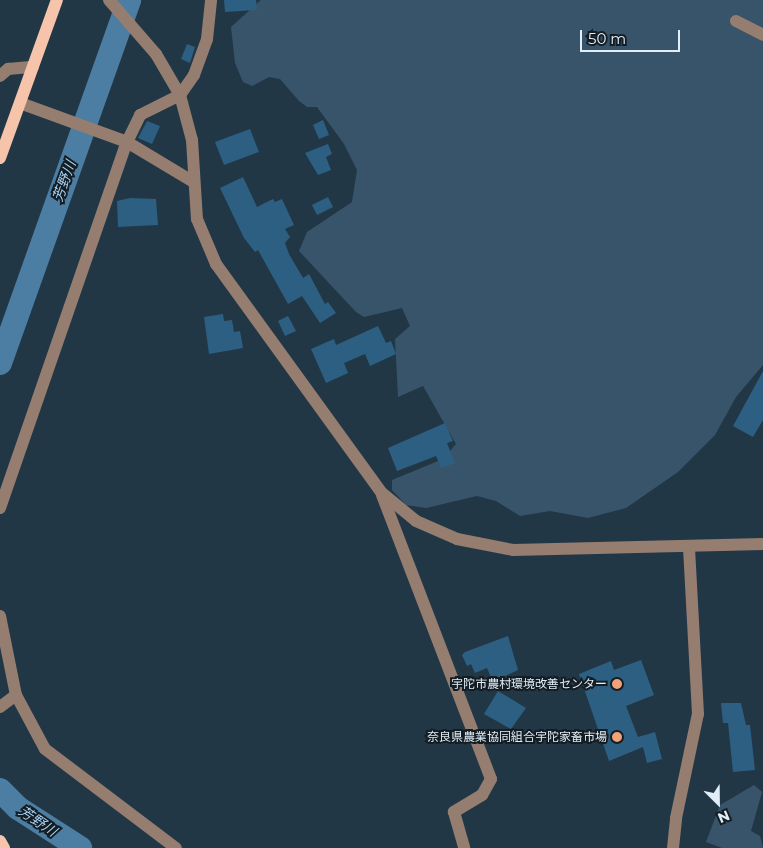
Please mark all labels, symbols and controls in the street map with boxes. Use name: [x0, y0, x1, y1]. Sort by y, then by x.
scale bar: [583, 20, 683, 52]
text: 50 m: [588, 29, 626, 48]
water label: 芳野川: [49, 158, 79, 204]
place label: 宇陀市農村環境改善センター: [451, 677, 607, 691]
marker: 宇陀市農村環境改善センター: [611, 678, 623, 690]
place label: 奈良県農業協同組合宇陀家畜市場: [427, 730, 607, 744]
marker: 奈良県農業協同組合宇陀家畜市場: [611, 731, 623, 743]
north arrow: [693, 778, 743, 828]
water label: 芳野川: [16, 802, 60, 840]
text: N: [715, 806, 733, 827]

